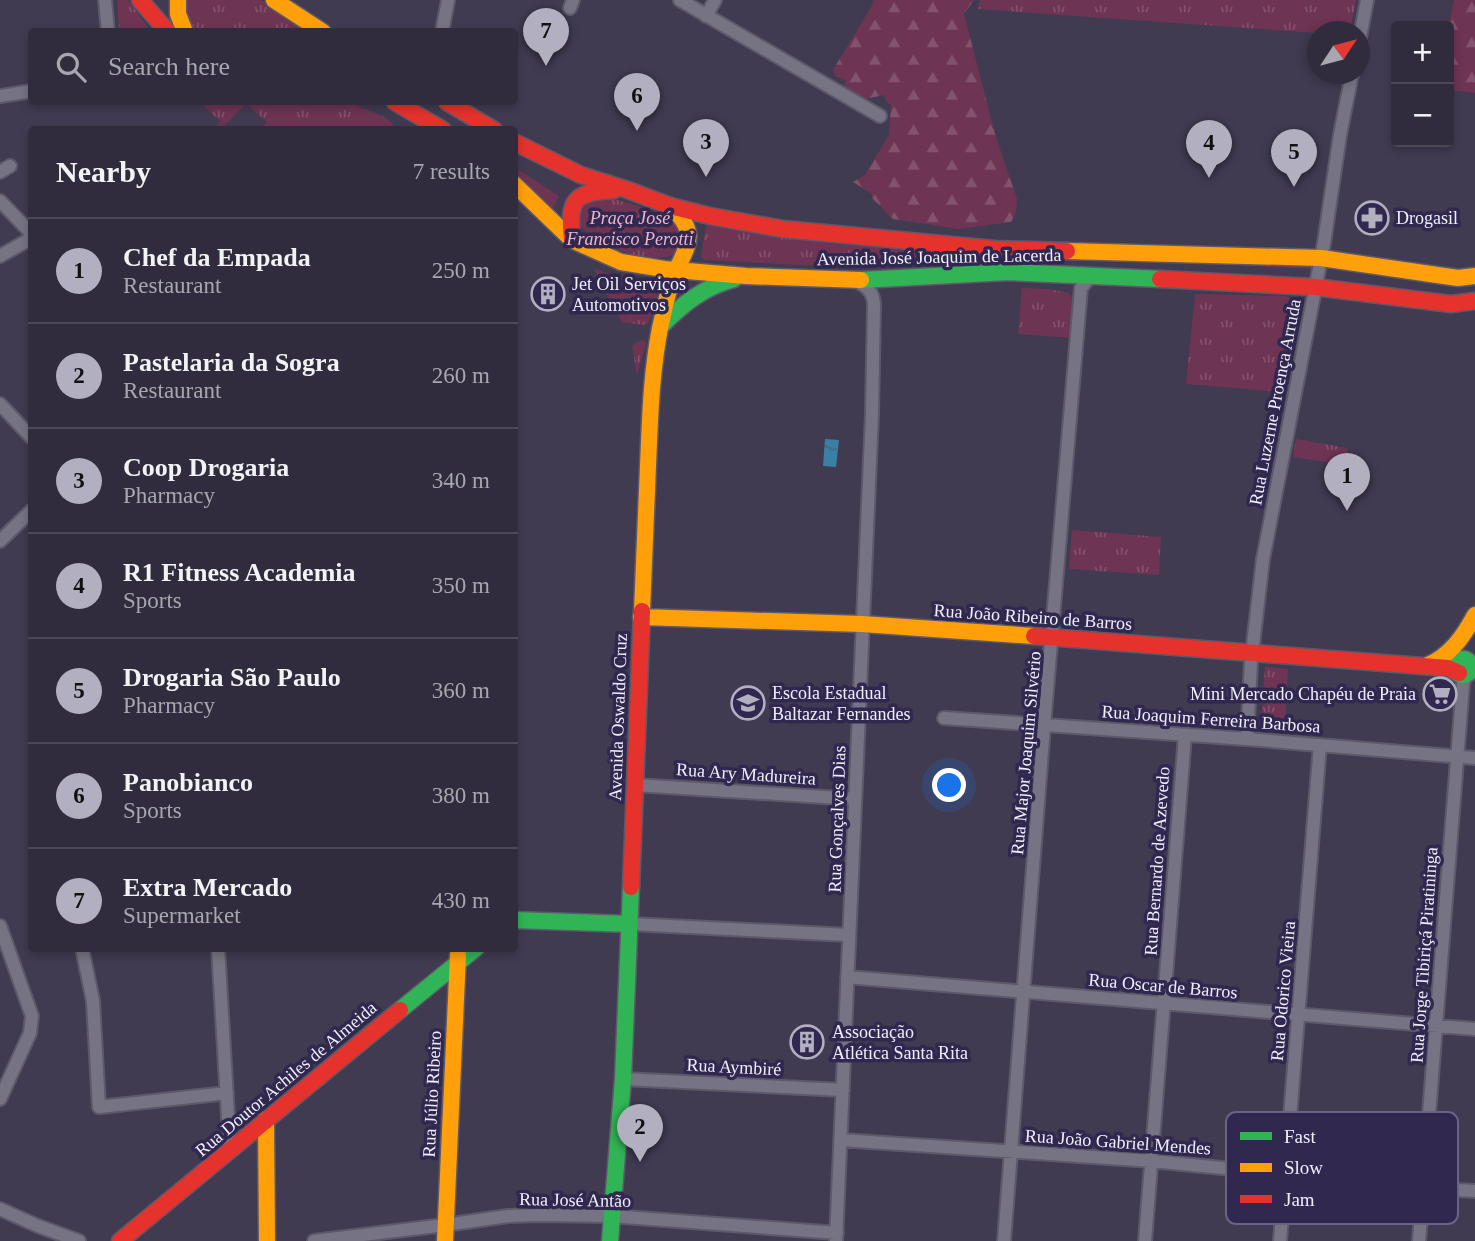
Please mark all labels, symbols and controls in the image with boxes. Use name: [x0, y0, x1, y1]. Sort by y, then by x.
pin: 7: [523, 8, 569, 66]
north arrow: [1307, 21, 1370, 84]
map controls: [1391, 21, 1454, 147]
button: +: [1391, 21, 1454, 84]
search box: [28, 28, 518, 105]
icon: search: [52, 48, 90, 86]
text: Search here: [108, 52, 230, 81]
pin: 6: [614, 73, 660, 131]
button: −: [1391, 84, 1454, 147]
pin: 3: [683, 119, 729, 177]
pin: 4: [1186, 120, 1232, 178]
pin: 5: [1271, 129, 1317, 187]
text: Nearby: [56, 155, 151, 188]
text: 7 results: [413, 159, 490, 184]
pharmacy icon: Drogasil: [1353, 199, 1391, 237]
park label: Praça José Francisco Perotti: [566, 208, 693, 249]
place label: Drogasil: [1396, 208, 1458, 228]
text: Chef da Empada: [123, 243, 311, 272]
street label: Avenida José Joaquim de Lacerda: [817, 245, 1061, 269]
text: 1: [73, 258, 85, 283]
text: 250 m: [432, 258, 490, 283]
text: Restaurant: [123, 273, 221, 298]
place label: Jet Oil Serviços Automotivos: [572, 274, 686, 315]
building icon: Jet Oil Serviços Automotivos: [529, 275, 567, 313]
street label: Rua Luzerne Proença Arruda: [1245, 297, 1305, 507]
text: Pastelaria da Sogra: [123, 348, 340, 377]
text: 2: [73, 363, 85, 388]
text: 260 m: [432, 363, 490, 388]
text: Restaurant: [123, 378, 221, 403]
text: Coop Drogaria: [123, 453, 289, 482]
pin: 1: [1324, 453, 1370, 511]
text: 3: [73, 468, 85, 493]
text: 340 m: [432, 468, 490, 493]
text: Pharmacy: [123, 483, 215, 508]
text: R1 Fitness Academia: [123, 558, 356, 587]
text: 4: [73, 573, 85, 598]
text: 350 m: [432, 573, 490, 598]
text: Sports: [123, 588, 182, 613]
street label: Rua João Ribeiro de Barros: [933, 600, 1133, 634]
street label: Avenida Oswaldo Cruz: [605, 633, 631, 801]
street label: Rua Major Joaquim Silvério: [1007, 650, 1045, 856]
text: Drogaria São Paulo: [123, 663, 341, 692]
supermarket icon: Mini Mercado Chapéu de Praia: [1421, 675, 1459, 713]
text: 5: [73, 678, 85, 703]
text: 360 m: [432, 678, 490, 703]
place label: Escola Estadual Baltazar Fernandes: [772, 683, 910, 724]
school or university icon: Escola Estadual Baltazar Fernandes: [729, 684, 767, 722]
place label: Mini Mercado Chapéu de Praia: [1190, 684, 1416, 704]
text: Pharmacy: [123, 693, 215, 718]
street label: Rua Joaquim Ferreira Barbosa: [1101, 701, 1321, 737]
street label: Rua Gonçalves Dias: [824, 745, 850, 893]
street label: Rua Ary Madureira: [675, 759, 817, 789]
street label: Rua Bernardo de Azevedo: [1140, 766, 1174, 956]
text: Panobianco: [123, 768, 253, 797]
your location: [932, 768, 966, 802]
text: 6: [73, 783, 85, 808]
text: 380 m: [432, 783, 490, 808]
text: Sports: [123, 798, 182, 823]
street label: Rua Jorge Tibiriçá Piratininga: [1406, 846, 1442, 1064]
text: Extra Mercado: [123, 873, 292, 902]
text: 7: [73, 888, 85, 913]
text: 430 m: [432, 888, 490, 913]
text: Supermarket: [123, 903, 241, 928]
street label: Rua Odorico Vieira: [1267, 920, 1299, 1062]
street label: Rua Oscar de Barros: [1088, 970, 1238, 1002]
street label: Rua Doutor Achiles de Almeida: [191, 997, 381, 1161]
place label: Associação Atlética Santa Rita: [832, 1022, 968, 1063]
building icon: Associação Atlética Santa Rita: [788, 1023, 826, 1061]
street label: Rua Júlio Ribeiro: [419, 1030, 445, 1158]
street label: Rua Aymbiré: [686, 1055, 782, 1079]
pin: 2: [617, 1104, 663, 1162]
legend: [1226, 1112, 1458, 1224]
street label: Rua João Gabriel Mendes: [1024, 1126, 1212, 1158]
text: Fast: [1284, 1126, 1316, 1147]
text: Slow: [1284, 1157, 1323, 1178]
street label: Rua José Antão: [519, 1189, 631, 1211]
text: Jam: [1284, 1189, 1315, 1210]

